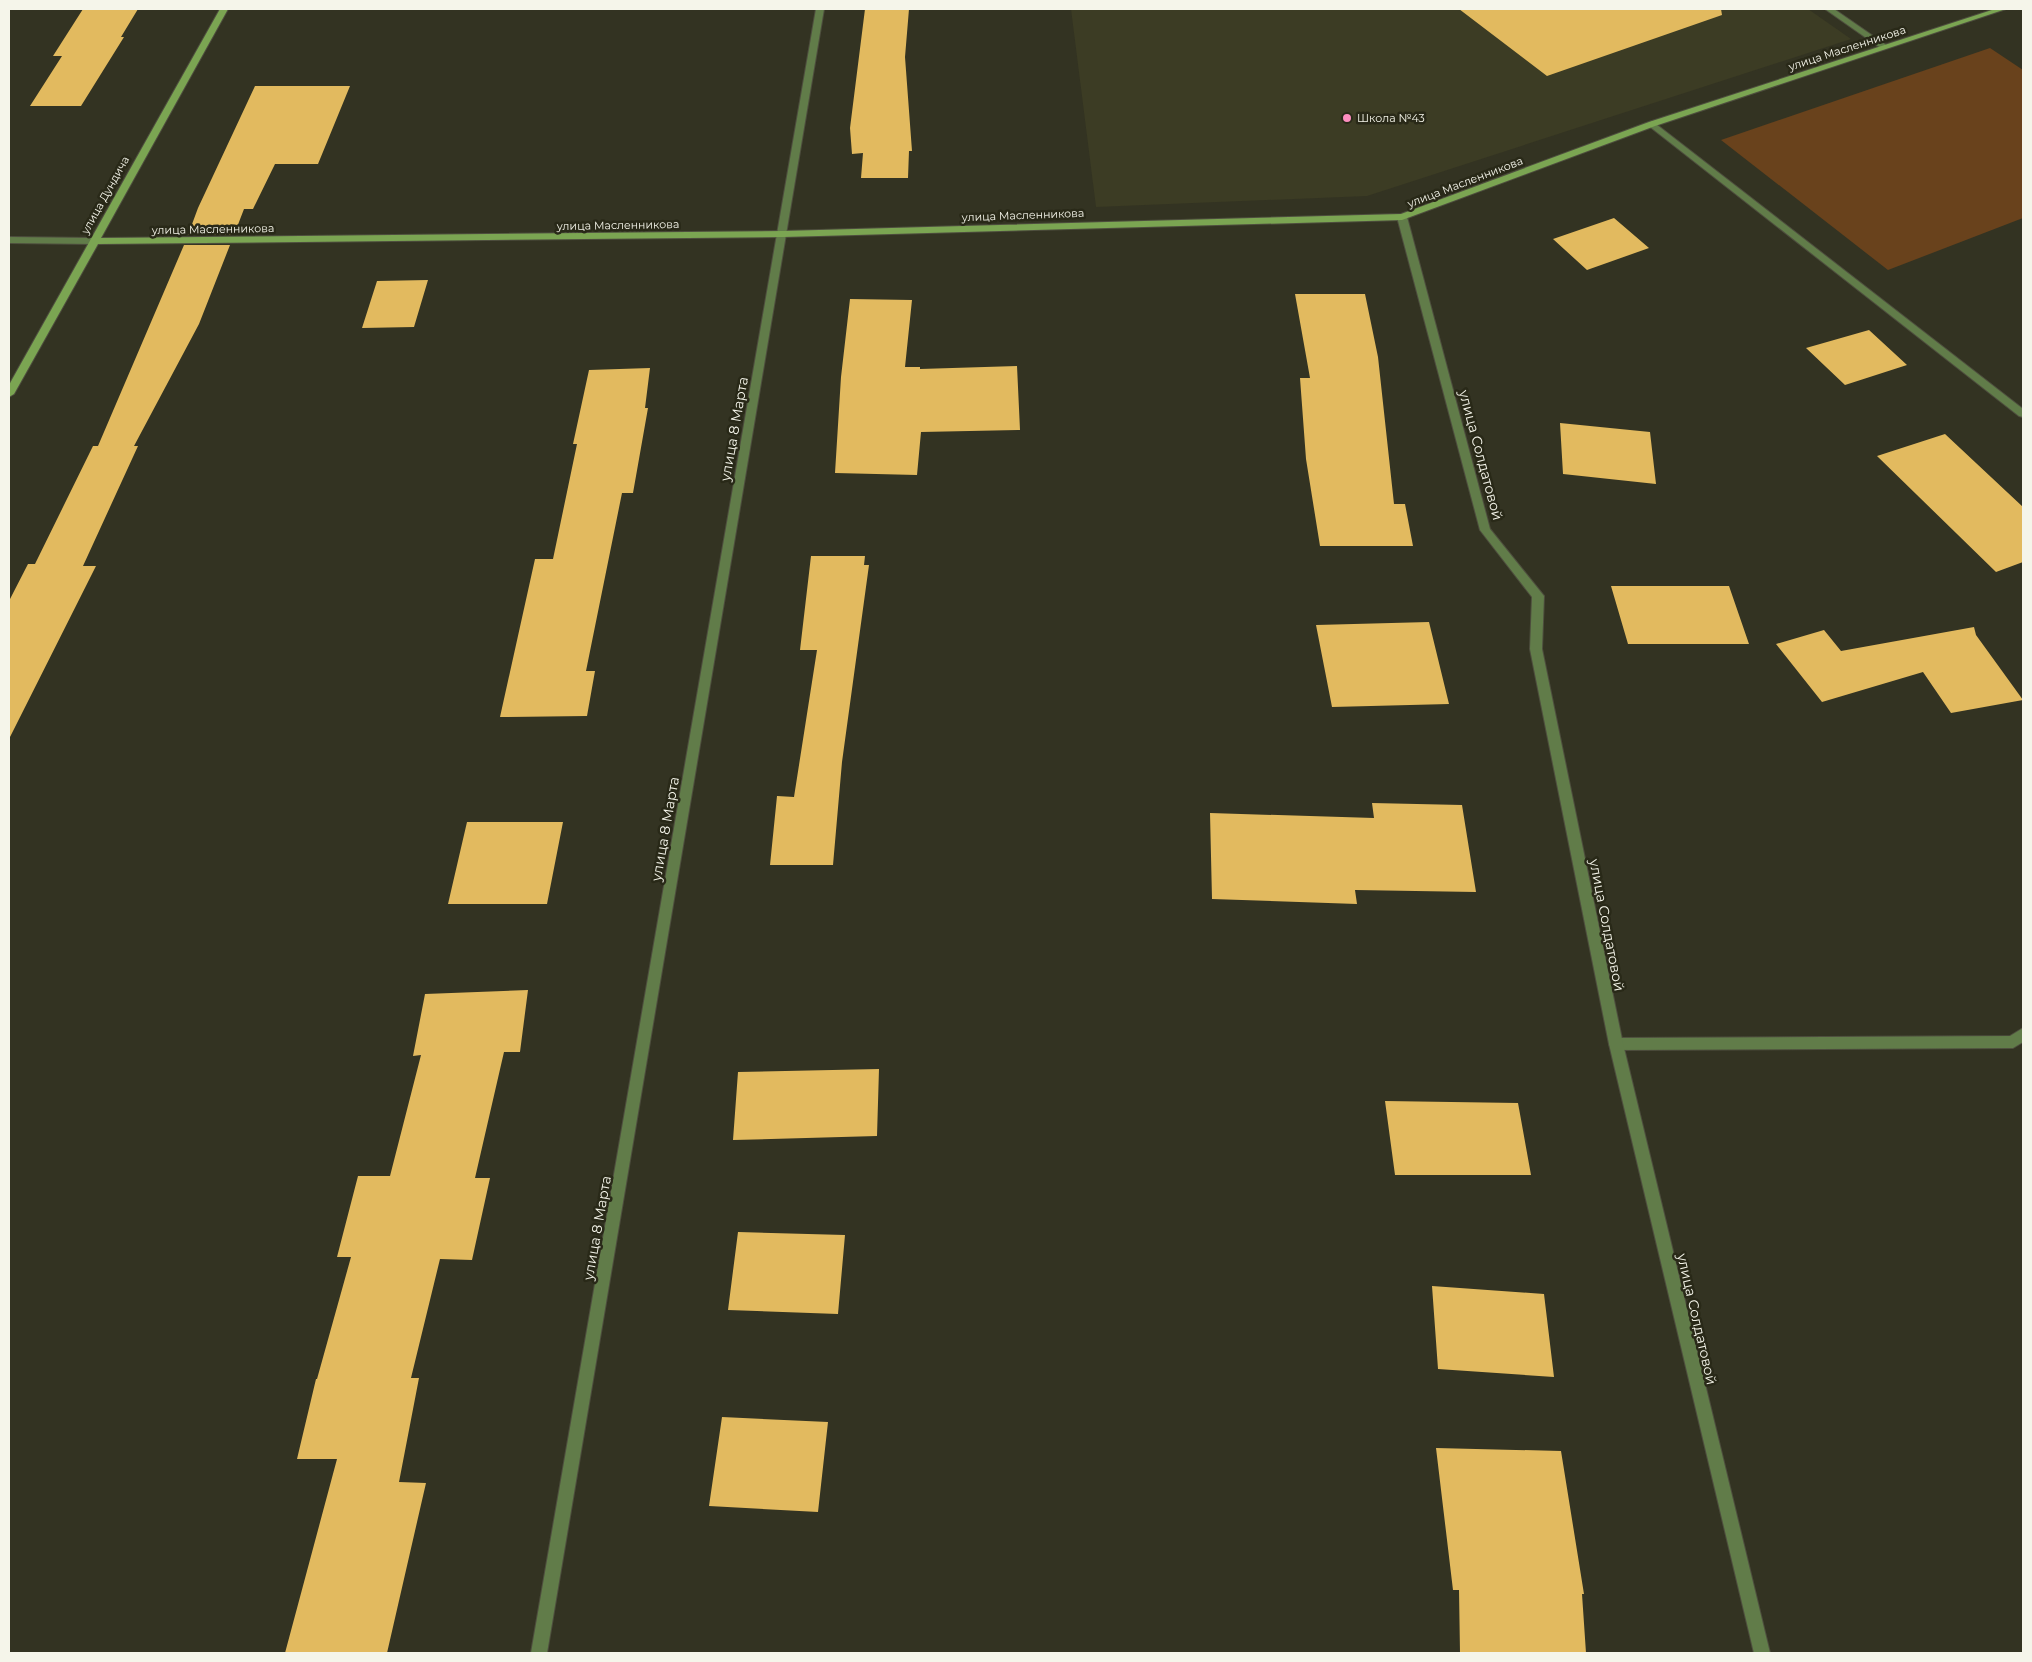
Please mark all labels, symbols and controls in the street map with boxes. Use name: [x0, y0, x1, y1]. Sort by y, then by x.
street label: улица Масленникова: [1786, 22, 1908, 74]
place label: Школа №43: [1357, 111, 1425, 125]
marker: Школа №43: [1341, 112, 1353, 124]
street label: улица Масленникова: [1404, 153, 1525, 211]
street label: улица Дундича: [77, 154, 132, 237]
street label: улица Масленникова: [960, 206, 1085, 224]
street label: улица Масленникова: [556, 217, 679, 233]
street label: улица Масленникова: [151, 221, 274, 237]
street label: улица 8 Марта: [716, 375, 752, 484]
street label: улица Солдатовой: [1455, 387, 1507, 522]
street label: улица 8 Марта: [647, 775, 683, 884]
street label: улица Солдатовой: [1585, 856, 1629, 993]
street label: улица 8 Марта: [579, 1174, 615, 1283]
street label: улица Солдатовой: [1673, 1251, 1721, 1386]

